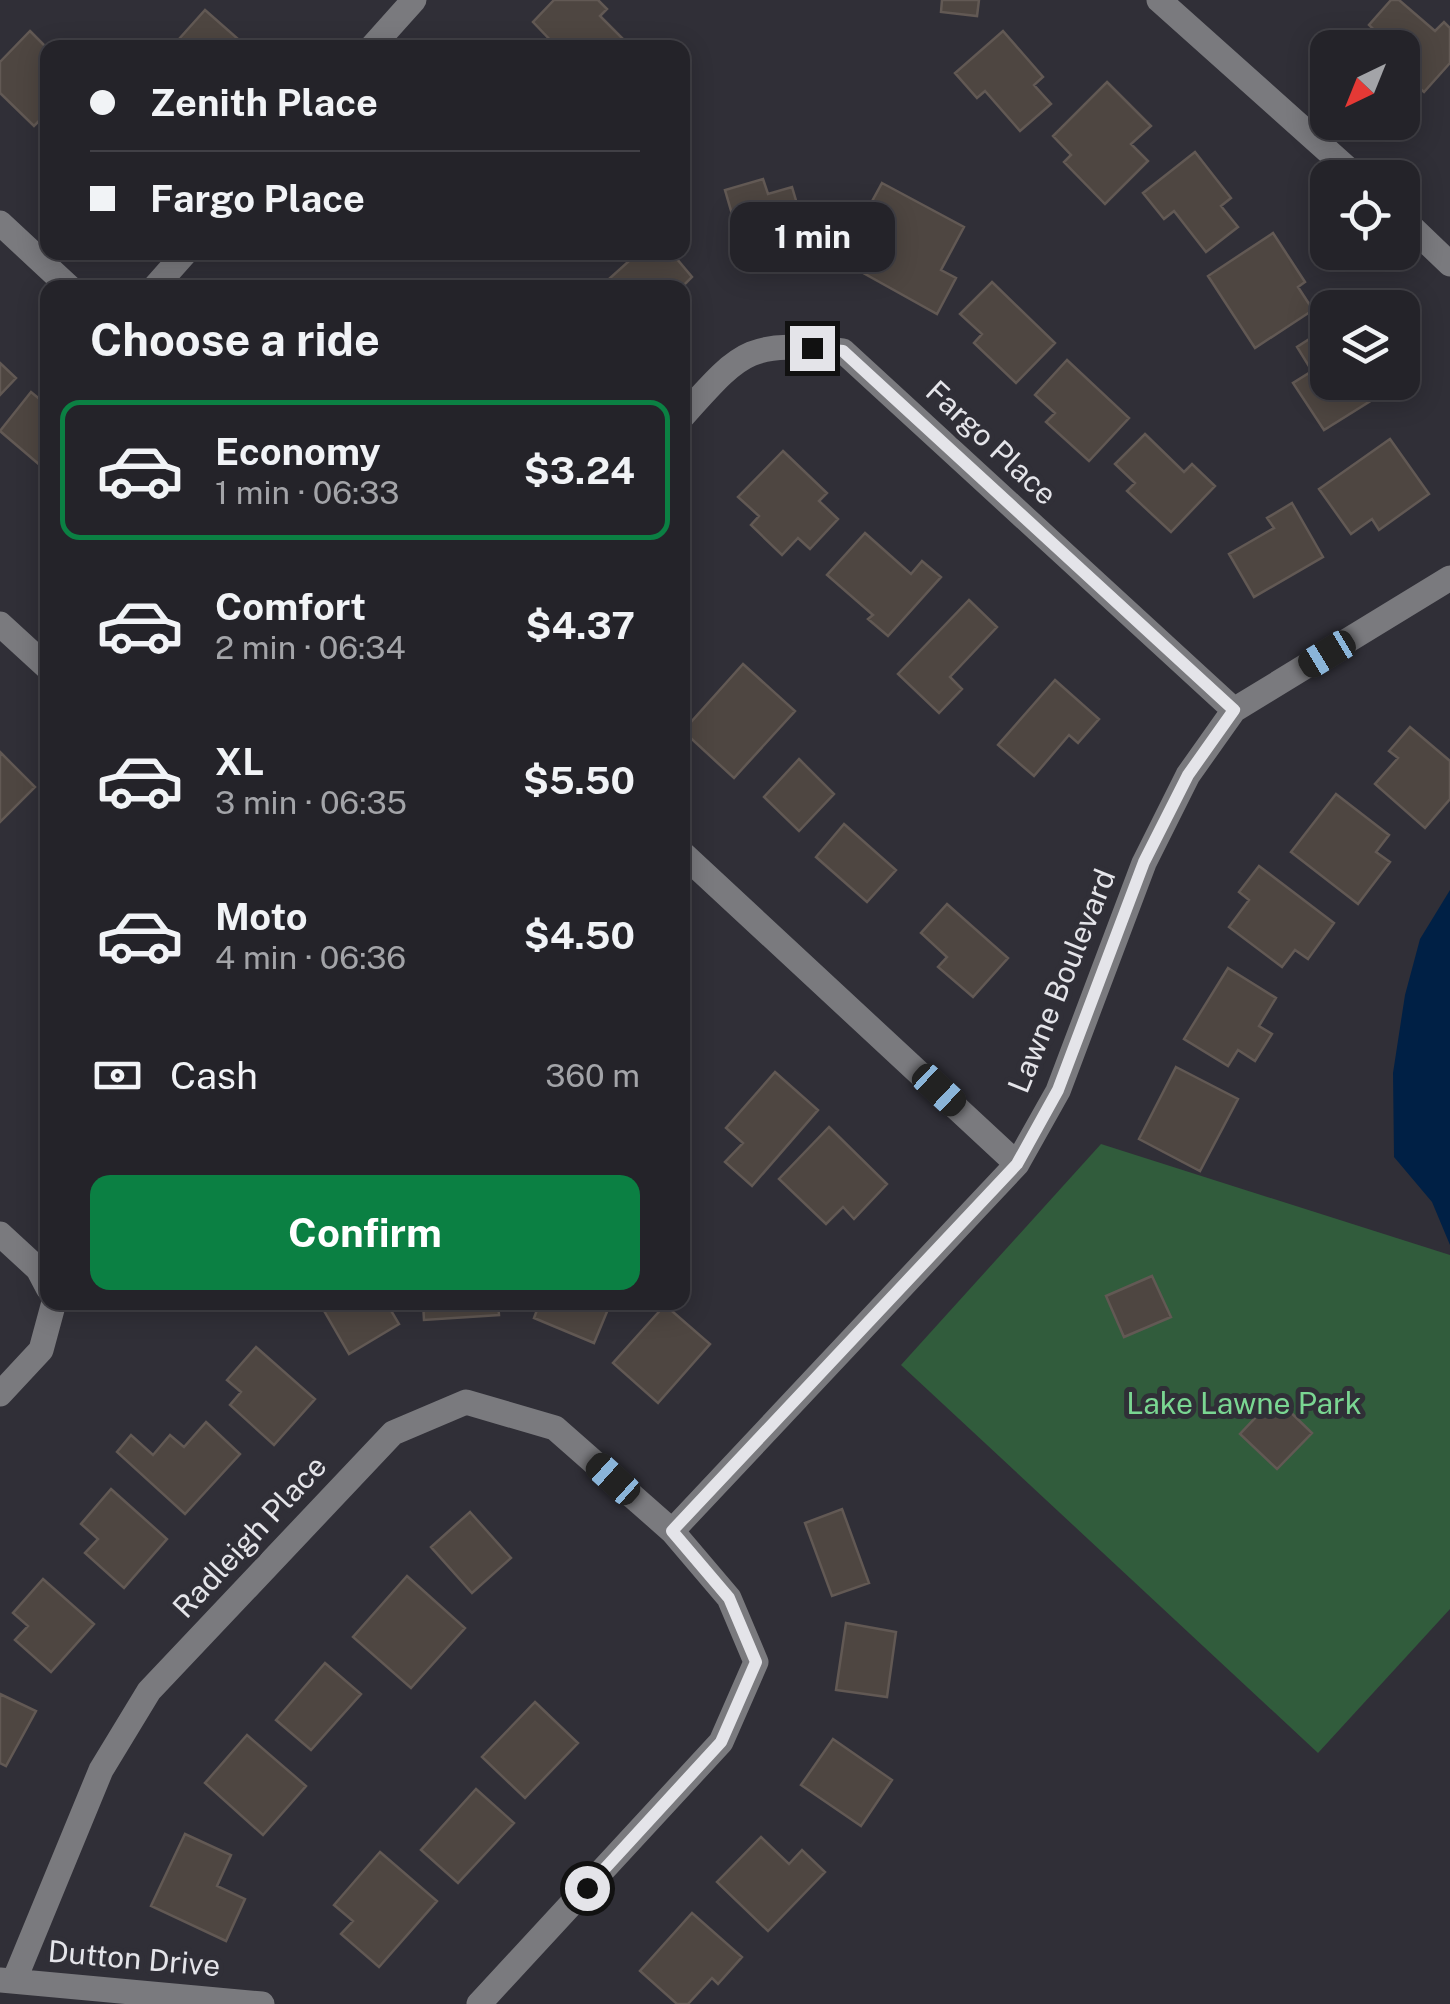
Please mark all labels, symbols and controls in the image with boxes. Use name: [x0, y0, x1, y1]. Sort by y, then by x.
north arrow: [1310, 30, 1420, 140]
map controls: [1310, 30, 1420, 400]
text: Zenith Place: [150, 80, 378, 125]
button: locate: [1310, 160, 1420, 270]
text: Fargo Place: [150, 176, 365, 221]
callout: 1 min: [730, 203, 894, 273]
text: 1 min: [774, 218, 851, 255]
button: layers: [1310, 290, 1420, 400]
text: Choose a ride: [90, 313, 380, 366]
route end: [790, 326, 835, 371]
street label: Fargo Place: [919, 373, 1064, 512]
icon: car: [95, 425, 185, 515]
text: Economy: [215, 429, 381, 474]
text: $3.24: [524, 448, 635, 493]
text: 1 min · 06:33: [215, 474, 399, 511]
icon: car: [95, 580, 185, 670]
text: Comfort: [215, 584, 366, 629]
text: $4.37: [526, 603, 635, 648]
car: [1294, 626, 1360, 682]
text: 2 min · 06:34: [215, 629, 406, 666]
icon: car: [95, 735, 185, 825]
text: XL: [215, 739, 264, 784]
text: $5.50: [523, 758, 635, 803]
text: 3 min · 06:35: [215, 784, 407, 821]
street label: Lawne Boulevard: [1000, 863, 1122, 1098]
icon: car: [95, 890, 185, 980]
text: Moto: [215, 894, 308, 939]
text: $4.50: [524, 913, 635, 958]
text: 4 min · 06:36: [215, 939, 406, 976]
icon: cash: [90, 1048, 145, 1103]
text: Cash: [170, 1053, 258, 1098]
text: 360 m: [545, 1057, 640, 1094]
car: [907, 1059, 971, 1121]
button: Confirm: [90, 1175, 640, 1290]
park label: Lake Lawne Park: [1126, 1385, 1362, 1421]
street label: Radleigh Place: [165, 1448, 334, 1625]
car: [581, 1448, 645, 1510]
route start: [565, 1866, 610, 1911]
street label: Dutton Drive: [46, 1933, 222, 1983]

